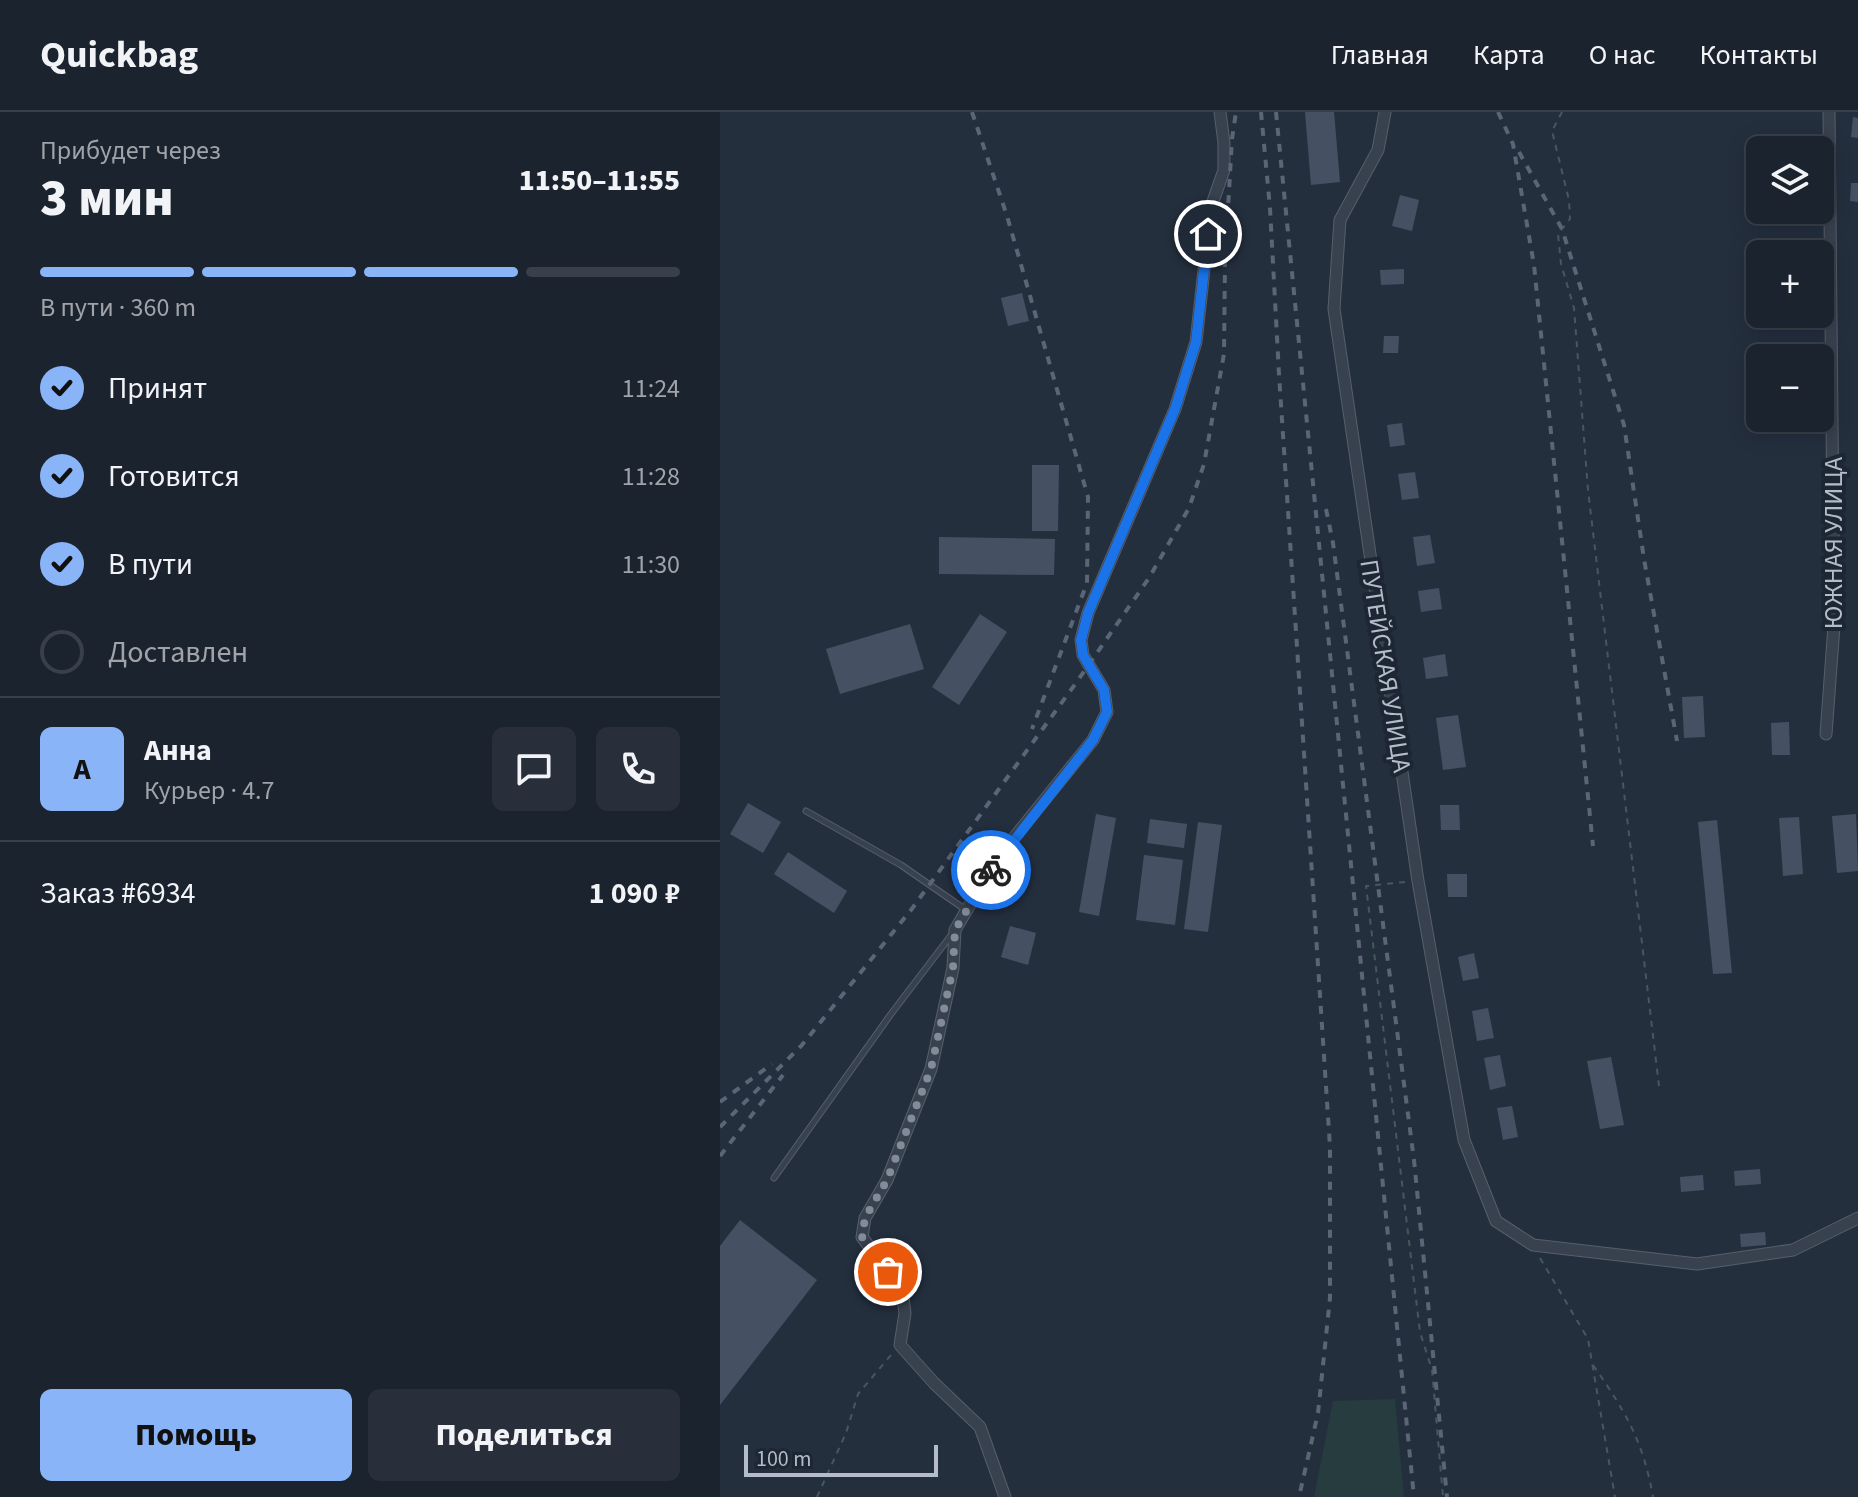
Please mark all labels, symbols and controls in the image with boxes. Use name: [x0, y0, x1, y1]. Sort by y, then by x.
text: Quickbag: [40, 28, 198, 82]
text: Главная: [1331, 35, 1429, 75]
text: Карта: [1473, 35, 1545, 75]
text: О нас: [1589, 35, 1656, 75]
text: Контакты: [1700, 35, 1818, 75]
text: Прибудет через: [40, 132, 221, 169]
map controls: [1746, 136, 1834, 432]
button: layers: [1746, 136, 1834, 224]
text: 11:50–11:55: [519, 159, 680, 202]
text: 3 мин: [40, 162, 174, 236]
pin: [1174, 200, 1242, 268]
icon: home: [1186, 212, 1230, 256]
button: +: [1746, 240, 1834, 328]
text: В пути · 360 m: [40, 289, 196, 326]
button: −: [1746, 344, 1834, 432]
icon: check: [40, 366, 84, 410]
text: Принят: [108, 367, 207, 410]
text: 11:24: [622, 370, 680, 407]
icon: check: [40, 454, 84, 498]
text: Готовится: [108, 455, 240, 498]
street label: ЮЖНАЯ УЛИЦА: [1815, 456, 1852, 629]
text: 11:28: [622, 458, 680, 495]
icon: check: [40, 542, 84, 586]
text: В пути: [108, 543, 193, 586]
text: 11:30: [622, 546, 680, 583]
street label: ПУТЕЙСКАЯ УЛИЦА: [1350, 557, 1421, 776]
text: Доставлен: [108, 631, 248, 674]
button: chat: [492, 727, 576, 811]
button: phone: [596, 727, 680, 811]
text: Анна: [144, 729, 212, 772]
text: А: [73, 748, 91, 791]
text: Курьер · 4.7: [144, 772, 274, 809]
courier: [951, 830, 1031, 910]
icon: bike: [969, 848, 1013, 892]
text: Заказ #6934: [40, 872, 196, 915]
text: 1 090 ₽: [589, 872, 680, 915]
pin: [854, 1238, 922, 1306]
icon: bag: [866, 1250, 910, 1294]
button: Помощь: [40, 1389, 352, 1481]
button: Поделиться: [368, 1389, 680, 1481]
scale bar: [744, 1441, 938, 1477]
text: 100 m: [756, 1443, 811, 1475]

